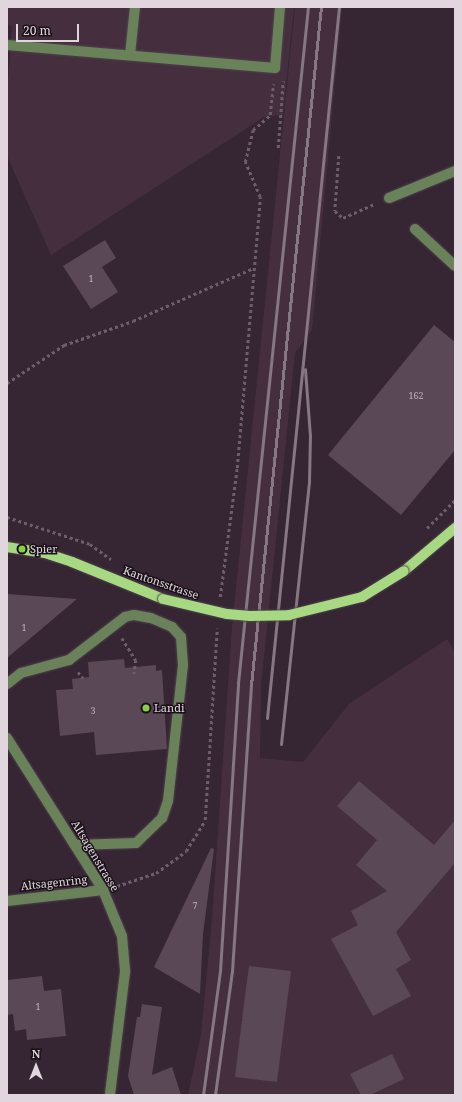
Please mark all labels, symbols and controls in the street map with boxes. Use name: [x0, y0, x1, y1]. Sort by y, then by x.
scale bar: [18, 16, 81, 42]
text: 20 m: [23, 22, 51, 39]
house number: 1: [88, 274, 94, 284]
house number: 162: [408, 391, 424, 401]
place label: Spier: [30, 542, 57, 556]
marker: Spier: [17, 544, 27, 554]
street label: Kantonsstrasse: [121, 564, 201, 602]
house number: 1: [21, 623, 27, 633]
place label: Landi: [154, 701, 184, 715]
marker: Landi: [141, 703, 151, 713]
house number: 3: [90, 706, 96, 716]
street label: Altsagenstrasse: [69, 818, 121, 894]
street label: Altsagenring: [20, 873, 88, 893]
house number: 7: [192, 901, 198, 911]
house number: 1: [35, 1002, 41, 1012]
north arrow: [16, 1046, 56, 1086]
text: N: [32, 1046, 40, 1061]

